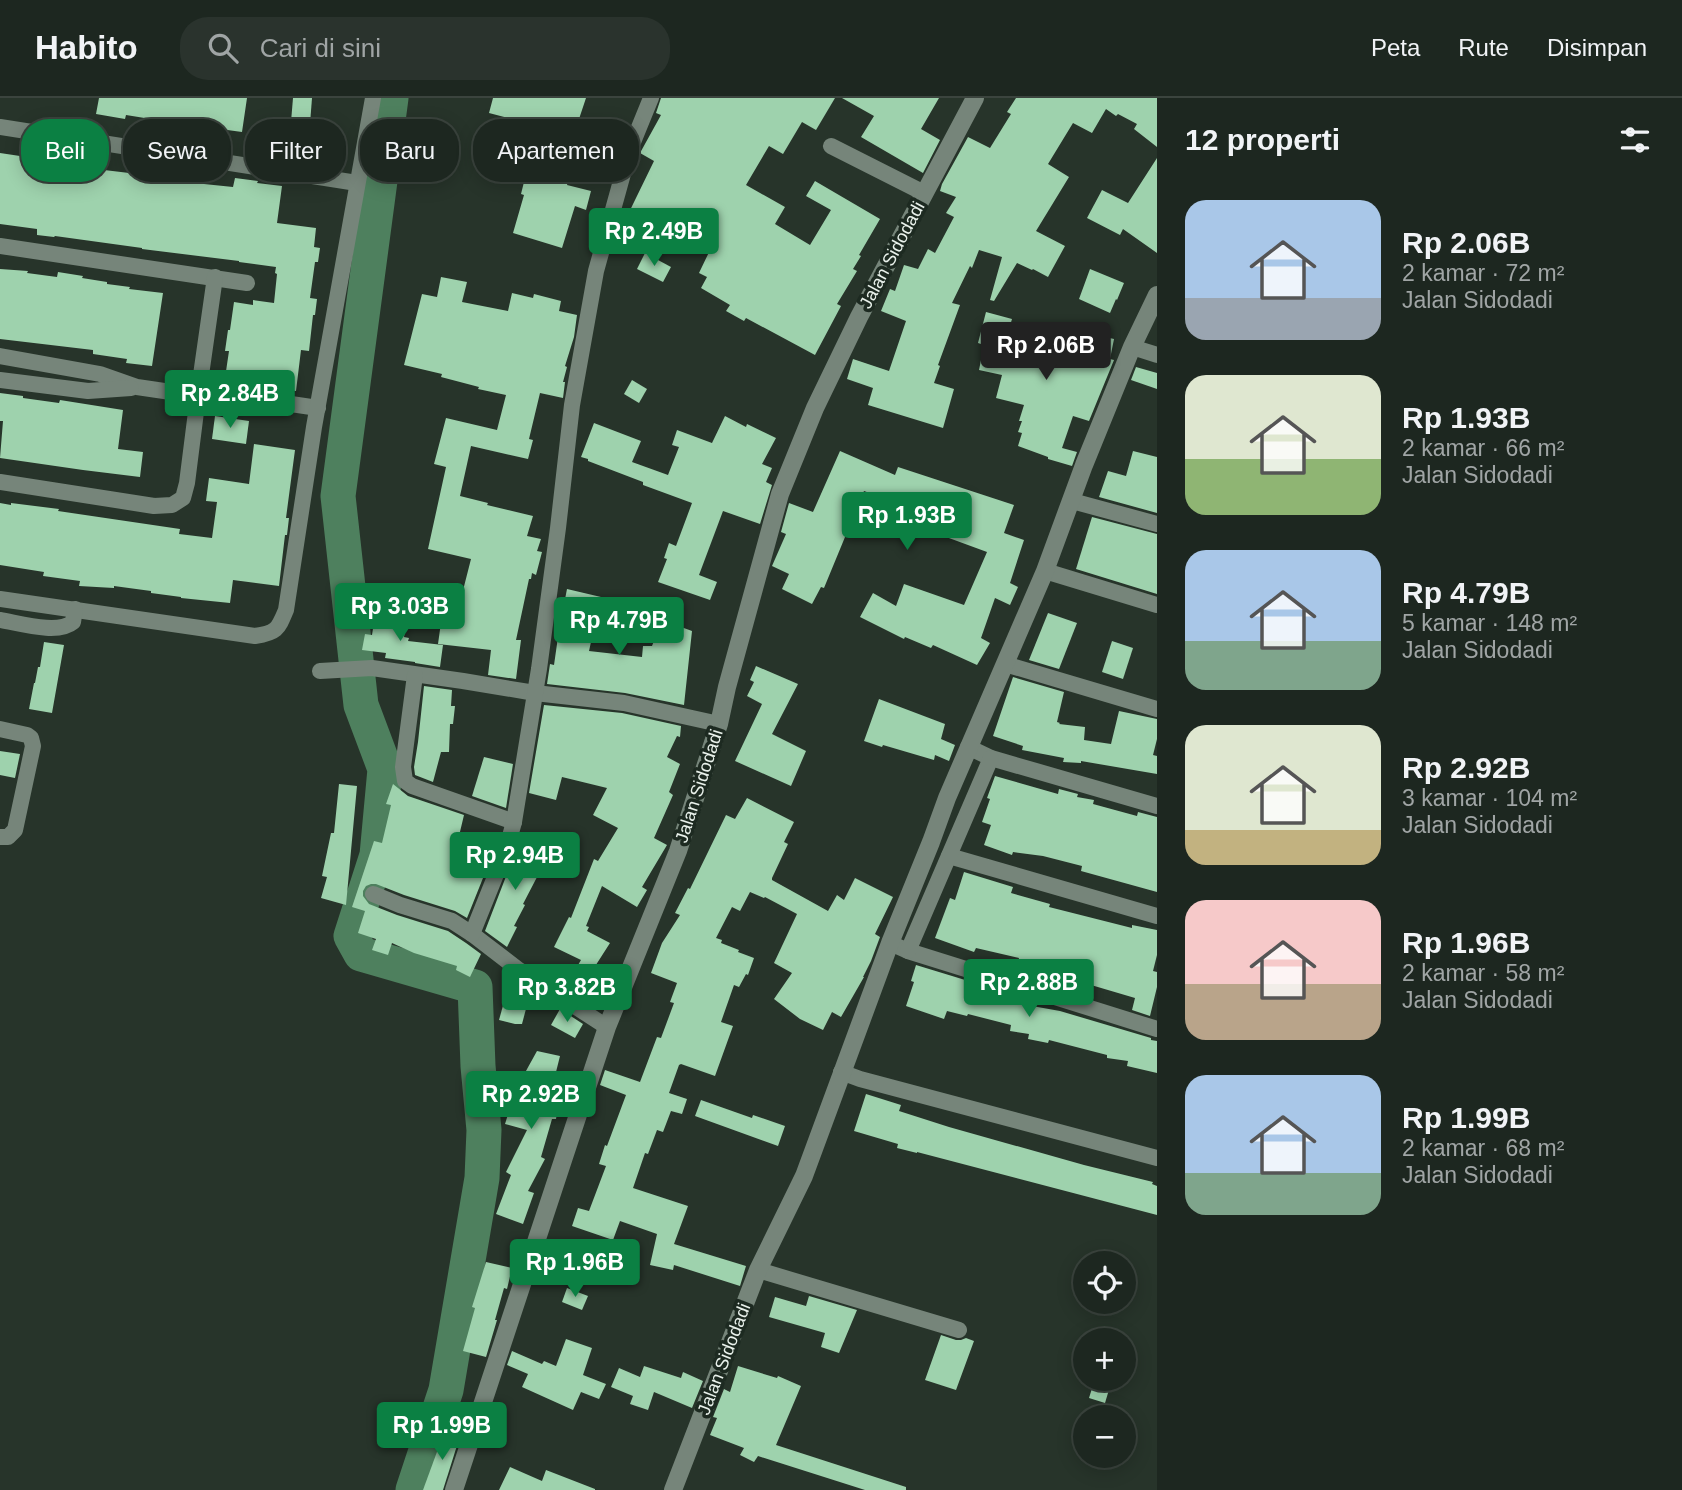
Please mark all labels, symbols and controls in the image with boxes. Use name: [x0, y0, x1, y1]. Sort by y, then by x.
search box: [180, 17, 670, 80]
text: Habito: [35, 29, 138, 66]
icon: search: [204, 29, 242, 67]
text: Cari di sini: [260, 33, 381, 63]
text: Peta: [1371, 34, 1420, 61]
text: Rute: [1458, 34, 1509, 61]
text: Disimpan: [1547, 34, 1647, 61]
chip: Beli: [21, 119, 109, 182]
chip: Sewa: [123, 119, 231, 182]
chip: Filter: [245, 119, 346, 182]
chip: Baru: [360, 119, 459, 182]
chip: Apartemen: [473, 119, 639, 182]
icon: filters: [1616, 121, 1654, 159]
text: 12 properti: [1185, 123, 1340, 156]
street label: Jalan Sidodadi: [855, 198, 929, 312]
pin: Rp 2.49B: [582, 208, 726, 268]
text: Rp 2.49B: [605, 218, 703, 244]
text: Rp 2.06B: [1402, 226, 1530, 259]
icon: home: [1241, 228, 1325, 312]
text: 2 kamar · 72 m²: [1402, 260, 1564, 286]
text: Jalan Sidodadi: [1402, 287, 1553, 313]
pin: Rp 2.06B: [974, 322, 1118, 382]
text: Rp 2.06B: [997, 332, 1095, 358]
pin: Rp 2.84B: [158, 370, 302, 430]
text: Rp 2.84B: [181, 380, 279, 406]
text: Rp 1.93B: [1402, 401, 1530, 434]
icon: home: [1241, 403, 1325, 487]
text: 2 kamar · 66 m²: [1402, 435, 1564, 461]
text: Jalan Sidodadi: [1402, 462, 1553, 488]
pin: Rp 1.93B: [835, 492, 979, 552]
text: Rp 1.93B: [858, 502, 956, 528]
text: Rp 4.79B: [1402, 576, 1530, 609]
icon: home: [1241, 578, 1325, 662]
pin: Rp 3.03B: [328, 584, 472, 643]
text: Rp 3.03B: [351, 593, 449, 619]
pin: Rp 4.79B: [547, 598, 691, 657]
text: Rp 4.79B: [570, 607, 668, 633]
text: 5 kamar · 148 m²: [1402, 610, 1577, 636]
text: Jalan Sidodadi: [1402, 637, 1553, 663]
street label: Jalan Sidodadi: [671, 727, 727, 845]
text: Rp 2.92B: [1402, 751, 1530, 784]
icon: home: [1241, 753, 1325, 837]
text: 3 kamar · 104 m²: [1402, 785, 1577, 811]
text: Jalan Sidodadi: [1402, 812, 1553, 838]
pin: Rp 2.94B: [443, 832, 587, 892]
text: Rp 2.94B: [466, 842, 564, 868]
text: Rp 1.96B: [1402, 926, 1530, 959]
icon: home: [1241, 928, 1325, 1012]
pin: Rp 2.88B: [957, 960, 1101, 1019]
text: 2 kamar · 58 m²: [1402, 960, 1564, 986]
pin: Rp 3.82B: [495, 964, 639, 1024]
text: Rp 2.88B: [980, 969, 1078, 995]
text: Rp 3.82B: [518, 974, 616, 1000]
text: Jalan Sidodadi: [1402, 987, 1553, 1013]
pin: Rp 2.92B: [459, 1072, 603, 1131]
text: Rp 2.92B: [482, 1081, 580, 1107]
text: Rp 1.99B: [1402, 1101, 1530, 1134]
icon: home: [1241, 1103, 1325, 1187]
text: 2 kamar · 68 m²: [1402, 1135, 1564, 1161]
text: Jalan Sidodadi: [1402, 1162, 1553, 1188]
pin: Rp 1.96B: [503, 1240, 647, 1299]
text: Rp 1.96B: [526, 1249, 624, 1275]
map controls: [1073, 1251, 1136, 1468]
button: locate: [1073, 1251, 1136, 1314]
street label: Jalan Sidodadi: [694, 1300, 754, 1418]
button: +: [1073, 1328, 1136, 1391]
pin: Rp 1.99B: [370, 1402, 514, 1462]
button: −: [1073, 1405, 1136, 1468]
text: Rp 1.99B: [393, 1412, 491, 1438]

